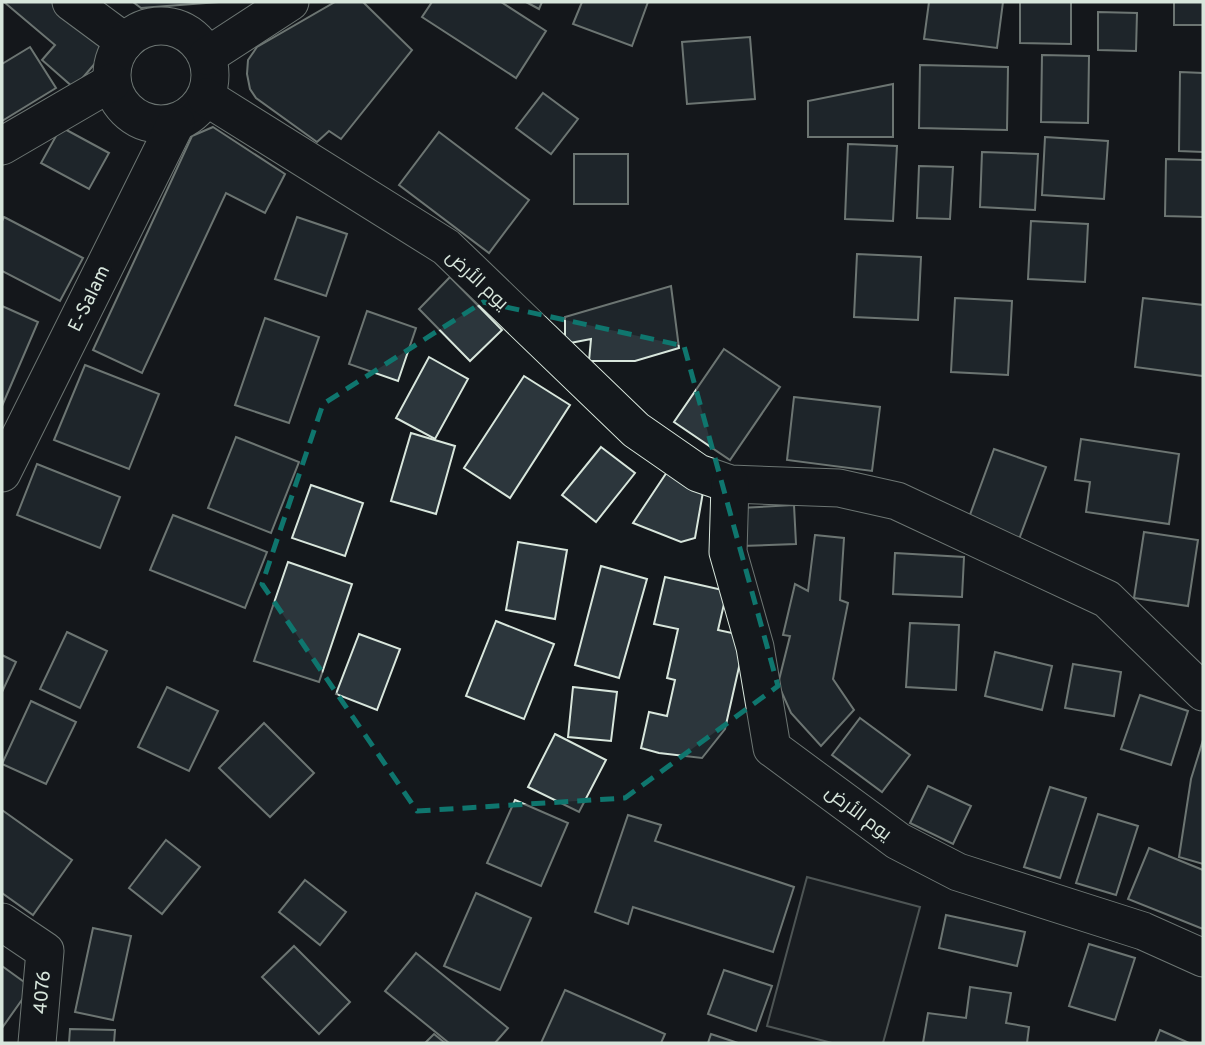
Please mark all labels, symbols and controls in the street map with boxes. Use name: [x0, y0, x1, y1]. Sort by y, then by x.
street label: يوم الأرض: [440, 245, 513, 316]
street label: E-Salam: [63, 262, 116, 336]
street label: يوم الأرض: [820, 781, 896, 846]
street label: 4076: [29, 969, 57, 1015]

